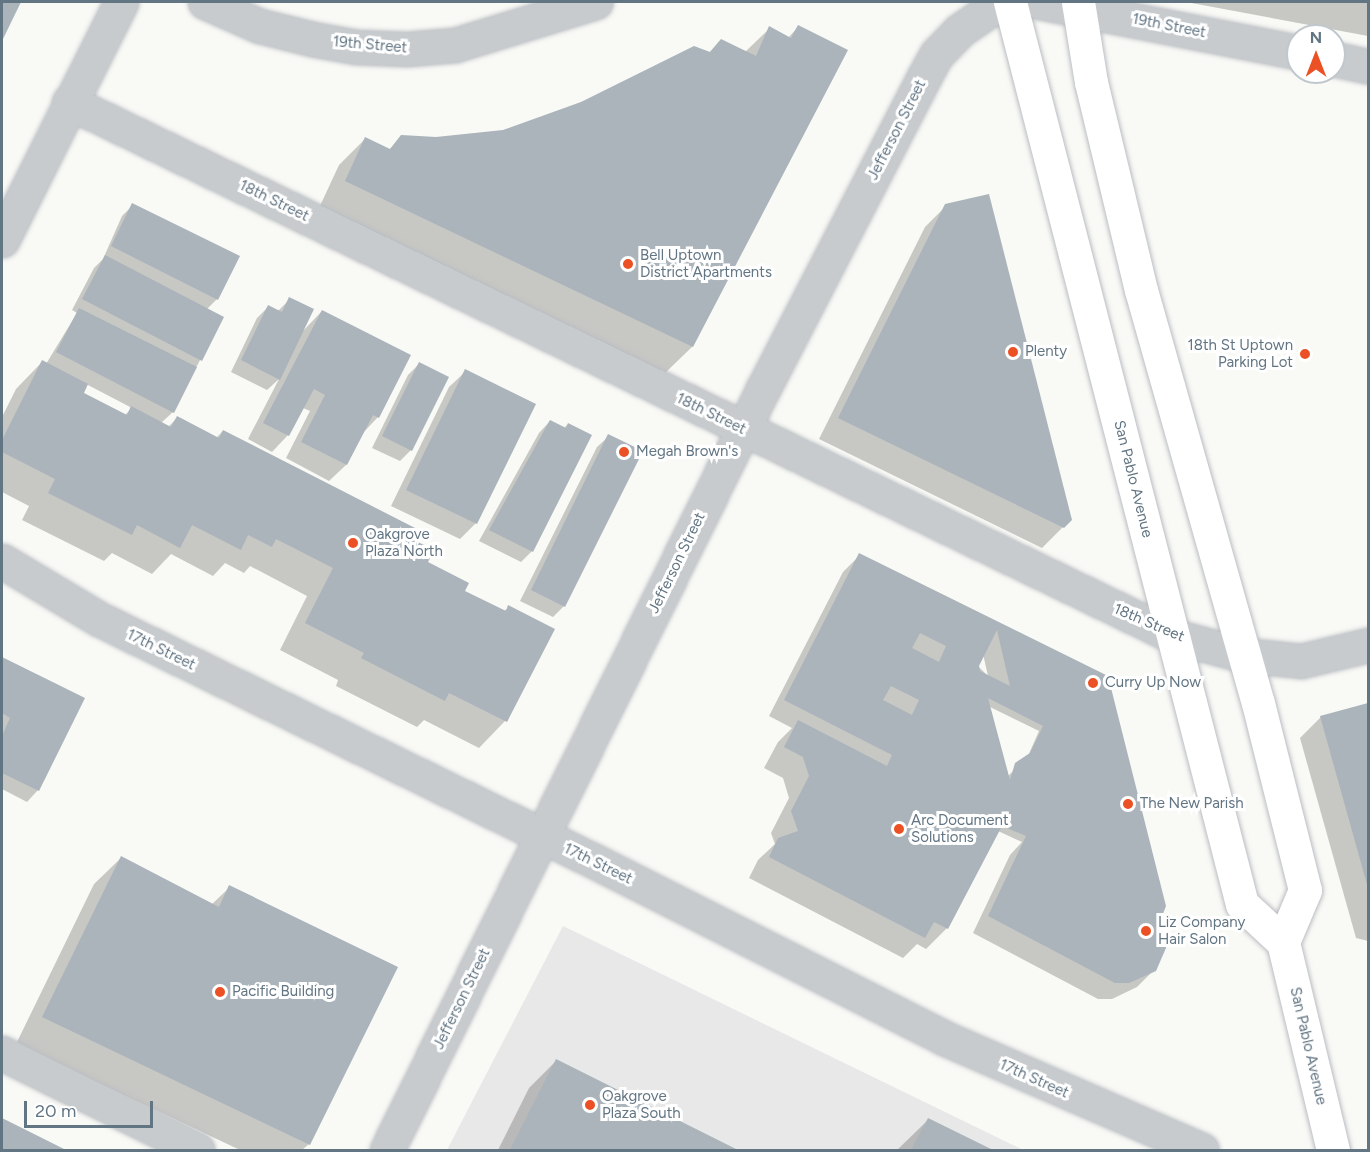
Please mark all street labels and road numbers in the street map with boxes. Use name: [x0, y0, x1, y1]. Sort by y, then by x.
street label: 19th Street: [1131, 10, 1207, 42]
street label: 19th Street: [332, 33, 408, 57]
street label: Jefferson Street: [864, 77, 930, 183]
street label: 18th Street: [236, 176, 312, 226]
street label: 18th Street: [673, 389, 749, 439]
street label: San Pablo Avenue: [1110, 418, 1156, 540]
street label: Jefferson Street: [645, 510, 709, 616]
street label: 18th Street: [1111, 600, 1187, 646]
street label: 17th Street: [124, 626, 198, 674]
street label: 17th Street: [561, 840, 635, 888]
street label: Jefferson Street: [430, 946, 494, 1052]
street label: San Pablo Avenue: [1286, 985, 1330, 1107]
street label: 17th Street: [997, 1056, 1071, 1102]

